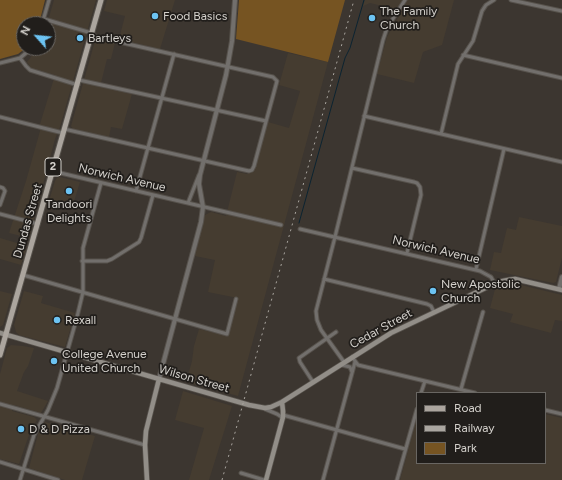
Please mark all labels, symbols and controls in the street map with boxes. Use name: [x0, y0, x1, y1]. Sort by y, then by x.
place label: The Family Church: [380, 4, 437, 32]
place label: Food Basics: [163, 9, 227, 23]
marker: Food Basics: [150, 11, 160, 21]
marker: The Family Church: [367, 13, 377, 23]
north arrow: [16, 16, 56, 56]
text: N: [18, 24, 33, 38]
place label: Bartleys: [88, 31, 131, 45]
marker: Bartleys: [75, 33, 85, 43]
road number: 2: [45, 158, 61, 176]
street label: Norwich Avenue: [77, 161, 167, 195]
street label: Dundas Street: [10, 182, 46, 260]
marker: Tandoori Delights: [64, 186, 74, 196]
place label: Tandoori Delights: [46, 197, 92, 225]
street label: Norwich Avenue: [391, 233, 481, 267]
place label: New Apostolic Church: [441, 277, 520, 305]
marker: New Apostolic Church: [428, 286, 438, 296]
street label: Cedar Street: [347, 306, 415, 352]
place label: Rexall: [65, 313, 96, 327]
marker: Rexall: [52, 315, 62, 325]
place label: College Avenue United Church: [62, 347, 147, 375]
marker: College Avenue United Church: [49, 356, 59, 366]
street label: Wilson Street: [157, 362, 231, 396]
legend: [416, 392, 546, 464]
text: Road: [454, 401, 482, 415]
text: Railway: [454, 421, 495, 435]
place label: D & D Pizza: [29, 422, 90, 436]
marker: D & D Pizza: [16, 424, 26, 434]
text: Park: [454, 441, 477, 455]

